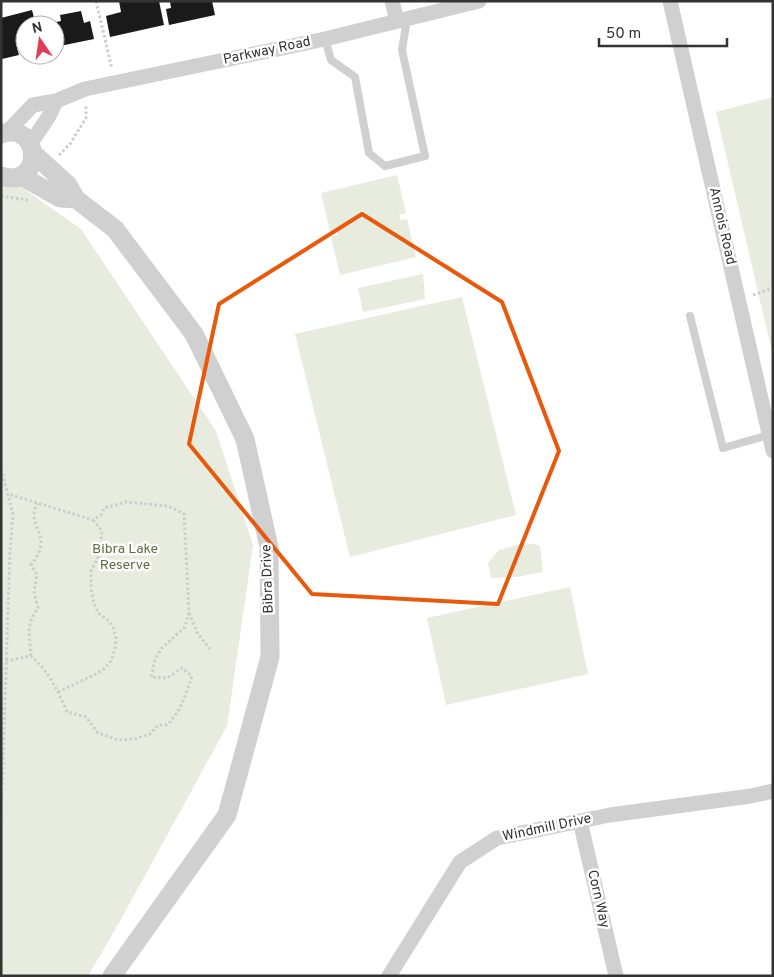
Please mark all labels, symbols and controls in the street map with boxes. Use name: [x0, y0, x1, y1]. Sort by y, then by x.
north arrow: [15, 15, 65, 65]
scale bar: [599, 15, 726, 47]
text: N: [31, 19, 44, 38]
text: 50 m: [606, 25, 641, 44]
street label: Parkway Road: [222, 33, 312, 69]
street label: Annois Road: [705, 185, 739, 267]
park label: Bibra Lake Reserve: [92, 541, 158, 574]
street label: Bibra Drive: [258, 544, 278, 614]
street label: Windmill Drive: [501, 810, 593, 846]
street label: Corn Way: [583, 868, 613, 930]

